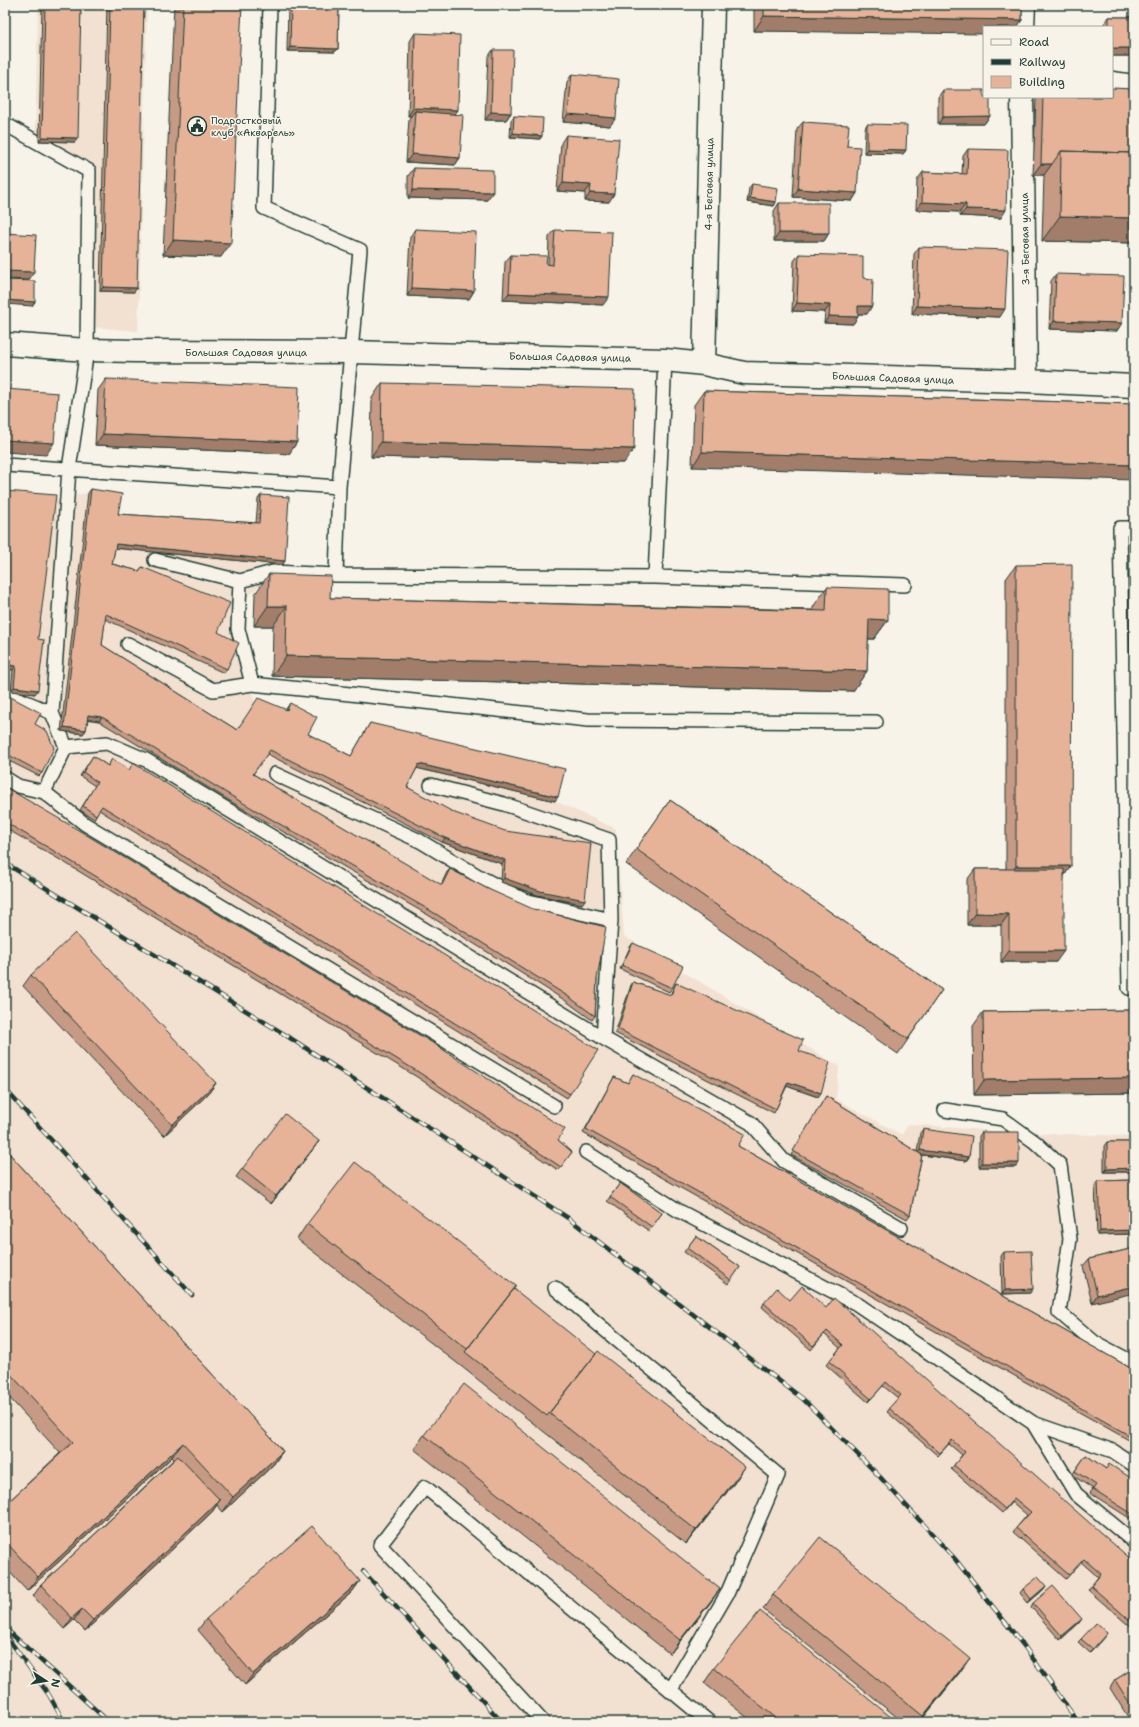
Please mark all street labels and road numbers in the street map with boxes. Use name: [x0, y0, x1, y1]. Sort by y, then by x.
street label: 4-я Беговая улица: [702, 137, 716, 231]
street label: 3-я Беговая улица: [1018, 192, 1032, 285]
street label: Большая Садовая улица: [185, 346, 308, 359]
street label: Большая Садовая улица: [509, 349, 632, 365]
street label: Большая Садовая улица: [832, 369, 955, 387]

